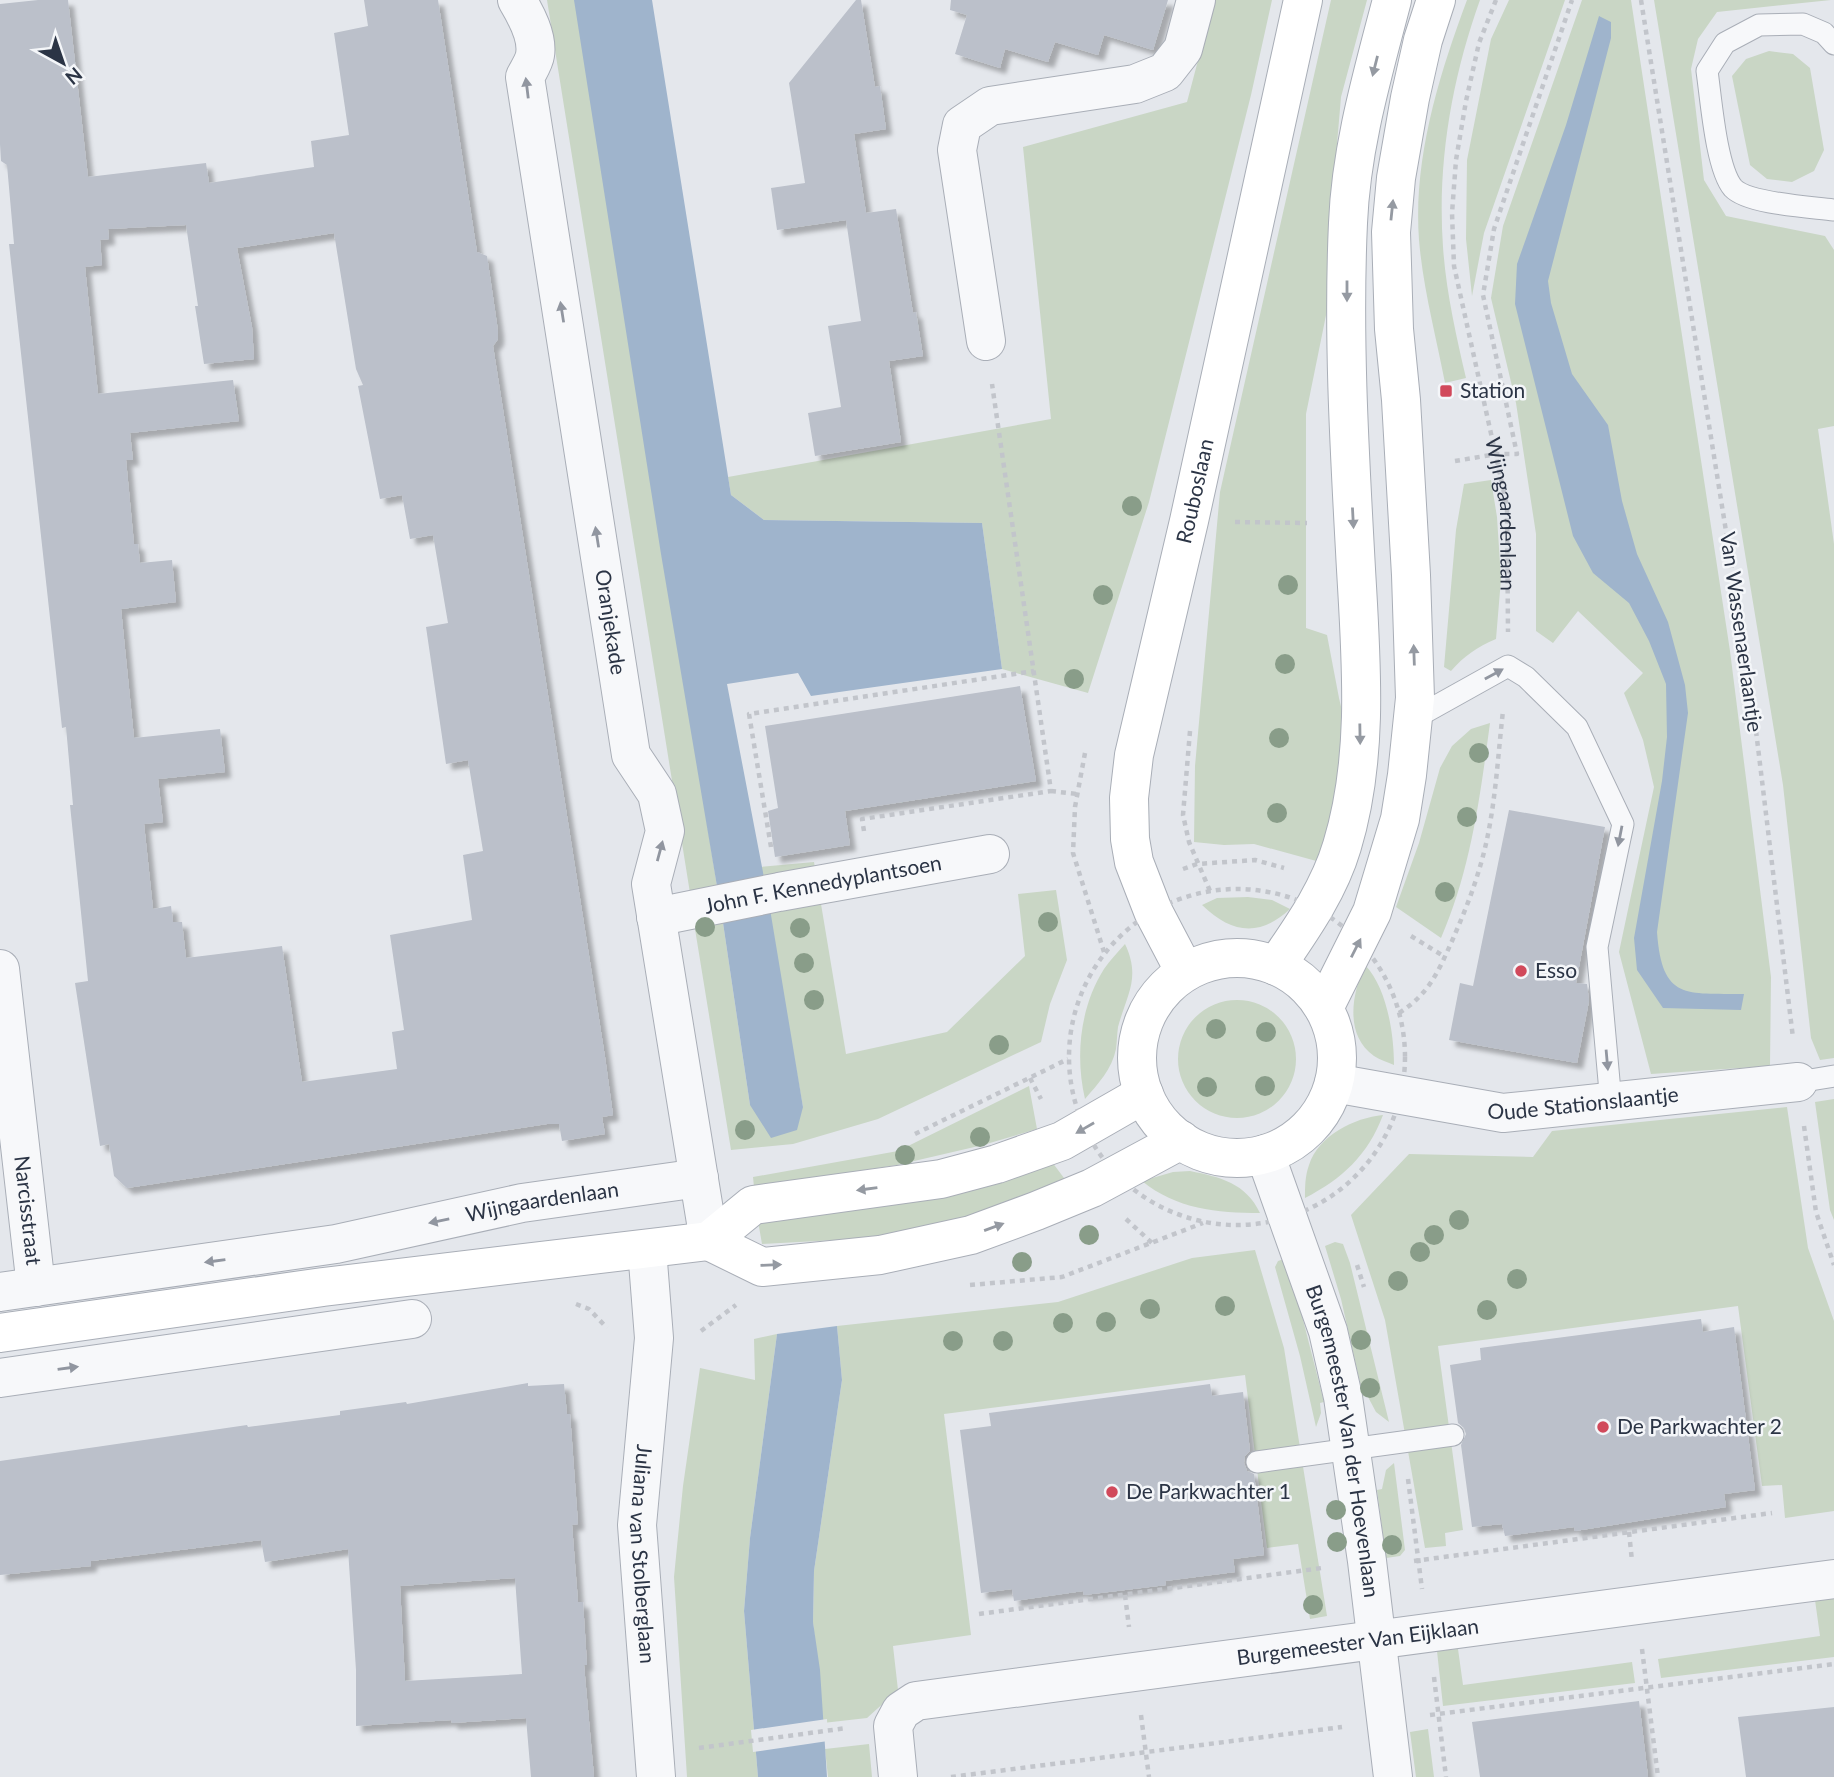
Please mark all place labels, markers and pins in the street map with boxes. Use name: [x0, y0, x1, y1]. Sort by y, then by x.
place label: Station: [1460, 377, 1525, 402]
marker: Station: [1438, 383, 1454, 399]
place label: Esso: [1535, 957, 1577, 982]
marker: Esso: [1513, 963, 1529, 979]
place label: De Parkwachter 2: [1617, 1413, 1782, 1438]
marker: De Parkwachter 2: [1595, 1419, 1611, 1435]
place label: De Parkwachter 1: [1126, 1478, 1291, 1503]
marker: De Parkwachter 1: [1104, 1484, 1120, 1500]

